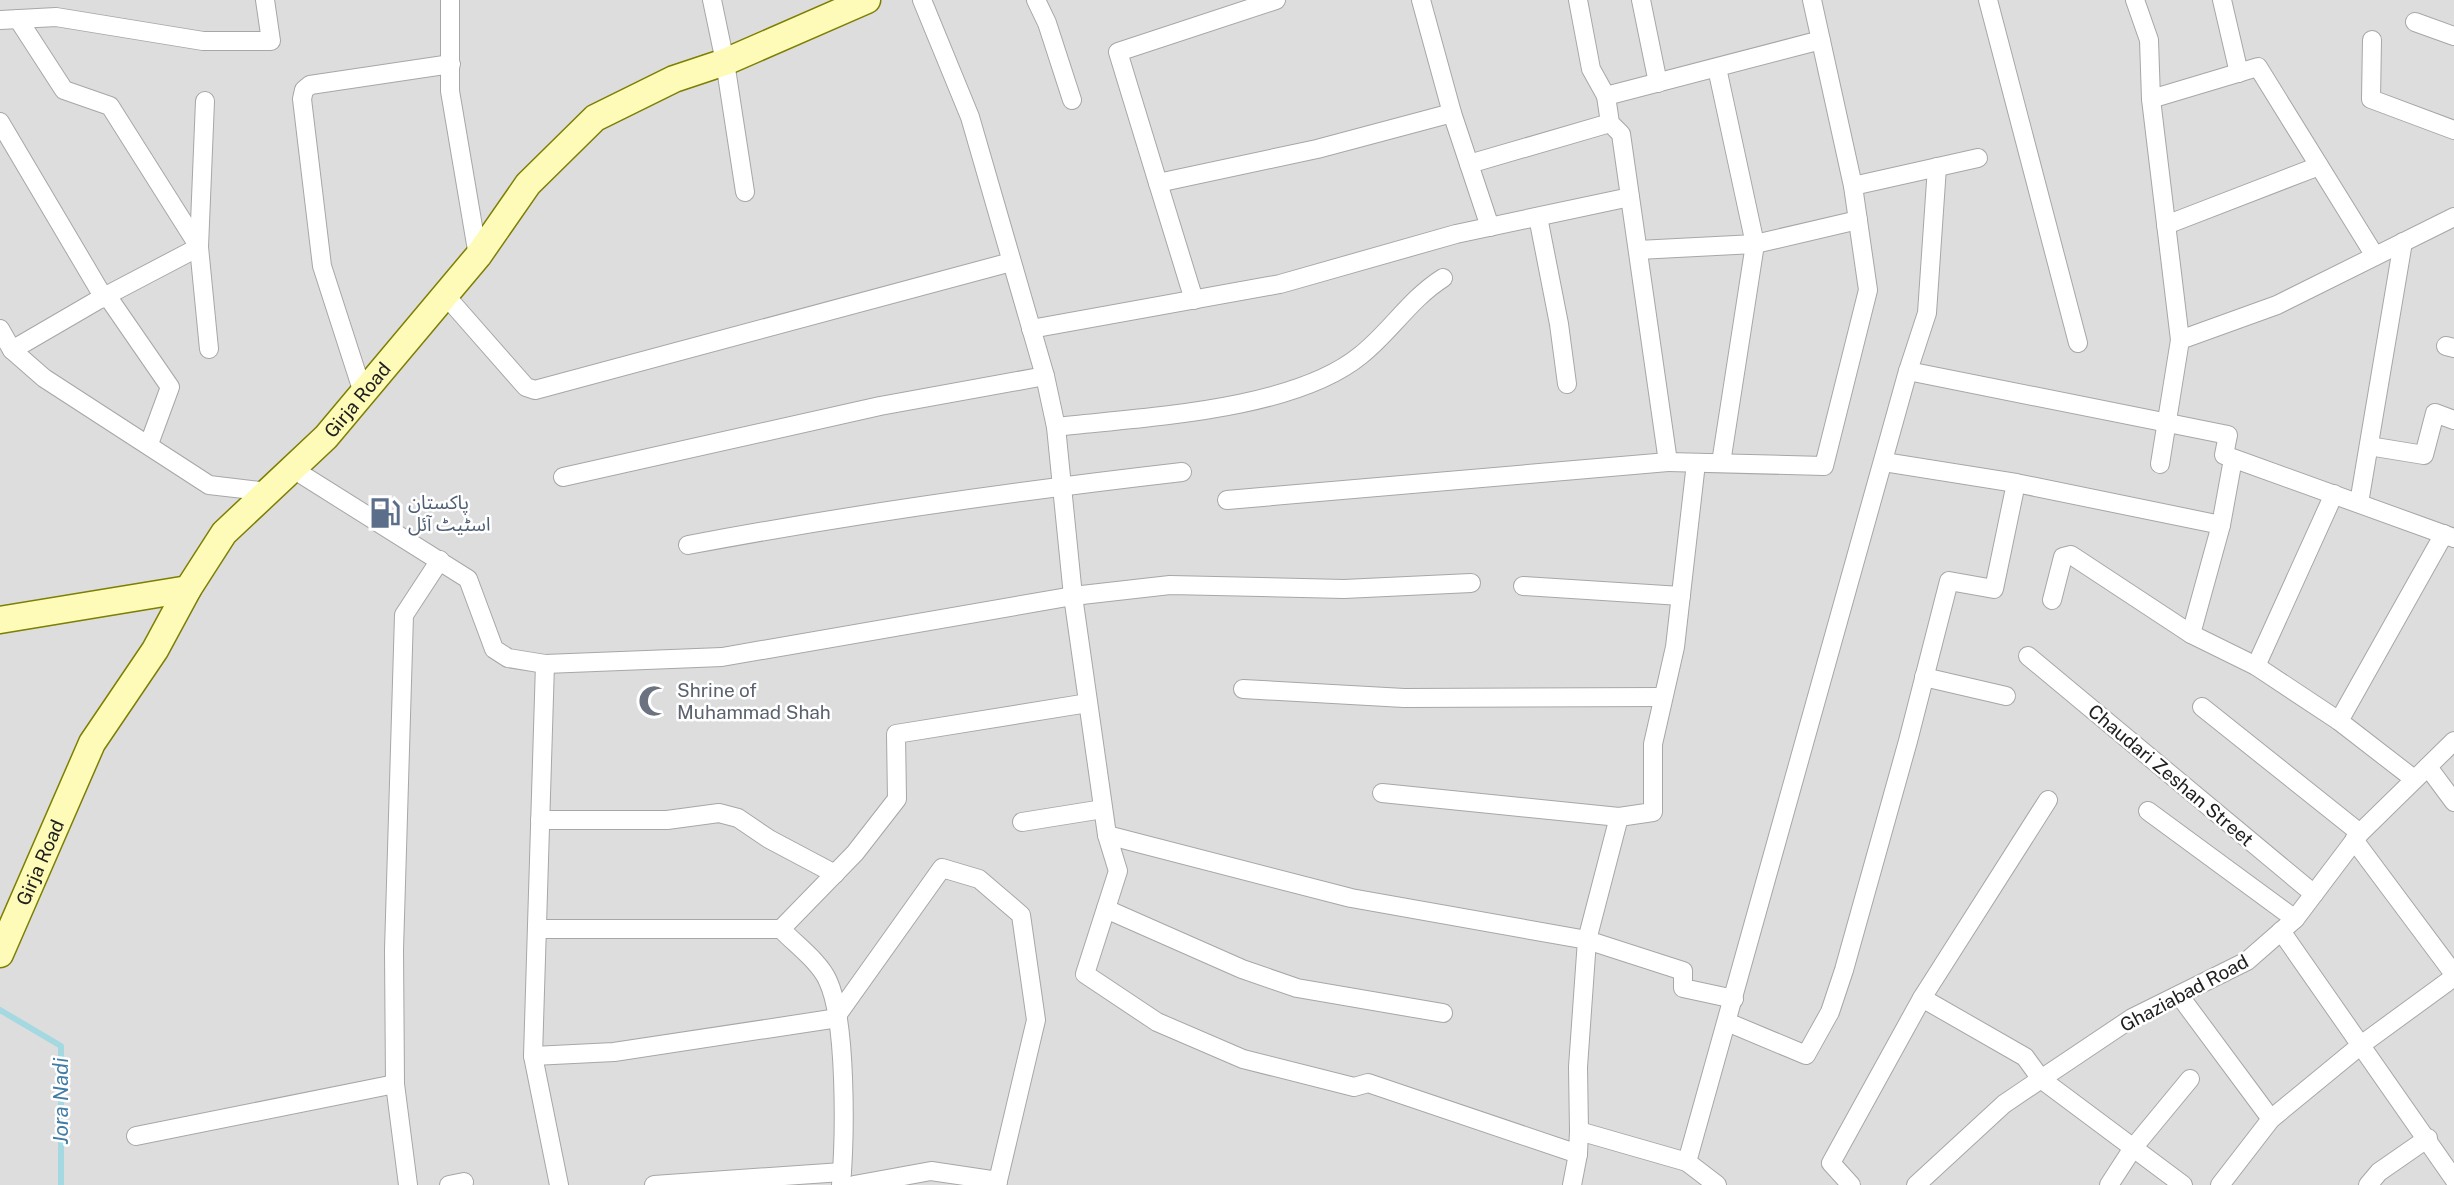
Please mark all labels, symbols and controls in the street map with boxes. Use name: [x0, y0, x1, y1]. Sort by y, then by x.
street label: Girja Road: [319, 358, 395, 442]
place label: پاکستان اسٹیٹ آئل: [408, 491, 490, 536]
fuel station icon: پاکستان اسٹیٹ آئل: [368, 496, 402, 530]
place label: Shrine of Muhammad Shah: [677, 679, 831, 723]
mosque icon: Shrine of Muhammad Shah: [637, 684, 671, 718]
street label: Chaudari Zeshan Street: [2084, 699, 2258, 851]
street label: Girja Road: [12, 816, 68, 909]
street label: Ghaziabad Road: [2116, 950, 2252, 1036]
water label: Jora Nadi: [48, 1057, 73, 1145]

